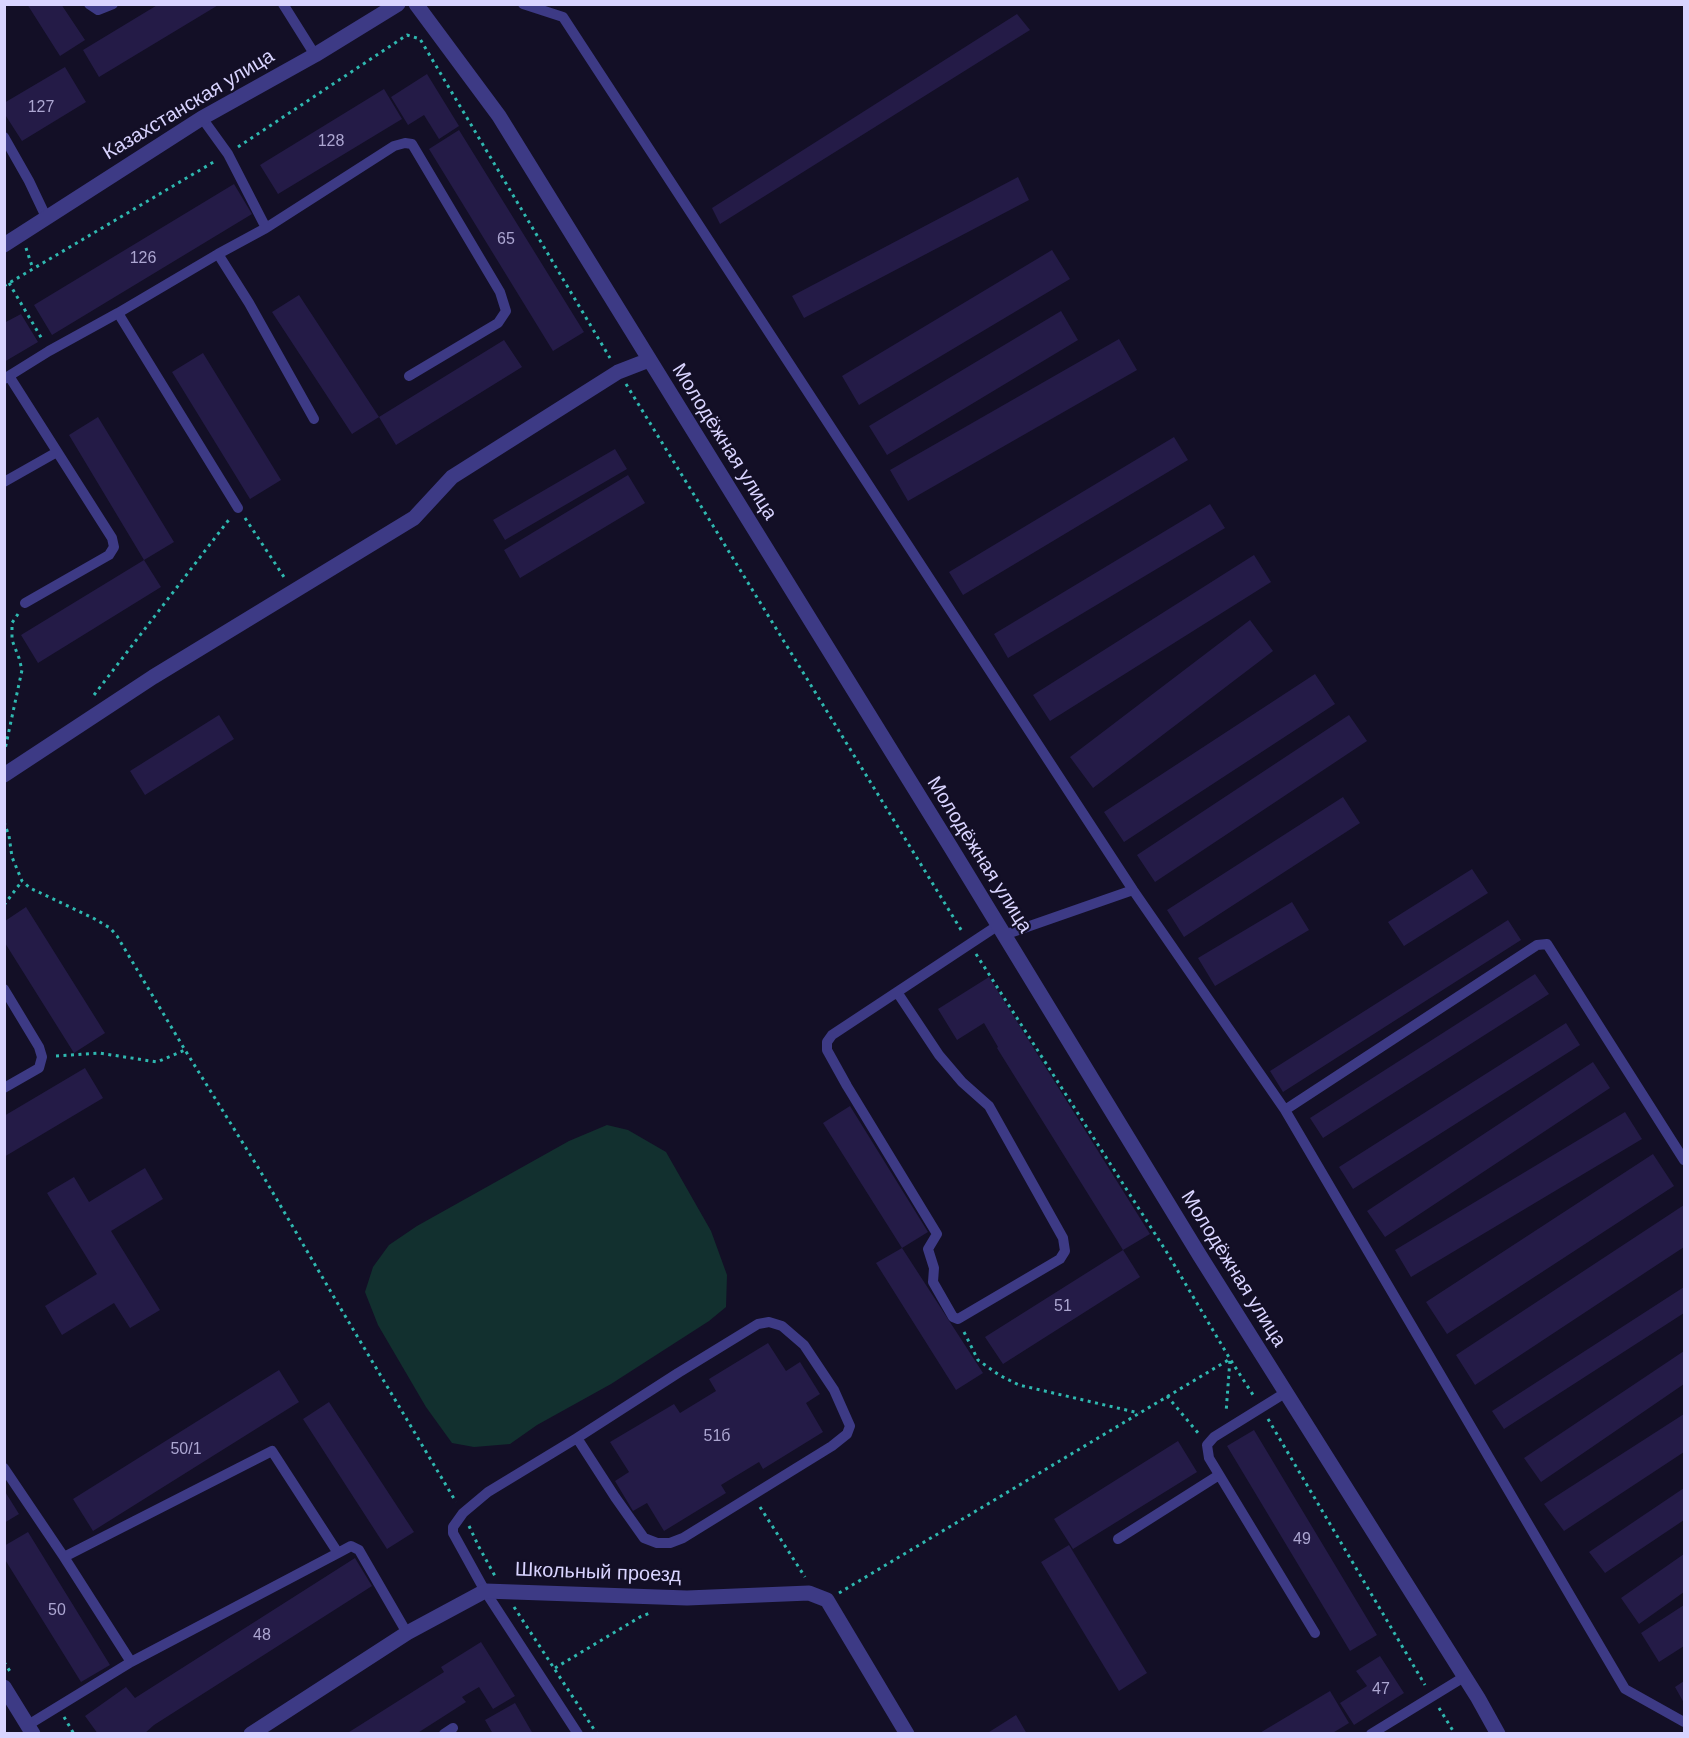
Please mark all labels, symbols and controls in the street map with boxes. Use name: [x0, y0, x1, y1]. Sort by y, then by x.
street label: Казахстанская улица: [99, 44, 279, 166]
house number: 127: [28, 98, 54, 118]
house number: 128: [318, 132, 344, 152]
house number: 65: [497, 230, 515, 250]
house number: 126: [130, 249, 156, 269]
street label: Молодёжная улица: [666, 359, 782, 525]
street label: Молодёжная улица: [921, 772, 1037, 938]
street label: Молодёжная улица: [1175, 1186, 1291, 1352]
house number: 51: [1054, 1297, 1072, 1317]
house number: 51б: [704, 1427, 730, 1447]
house number: 50/1: [170, 1440, 202, 1460]
house number: 49: [1293, 1530, 1311, 1550]
street label: Школьный проезд: [514, 1558, 682, 1588]
house number: 50: [48, 1601, 66, 1621]
house number: 48: [253, 1626, 271, 1646]
house number: 47: [1372, 1680, 1390, 1700]

